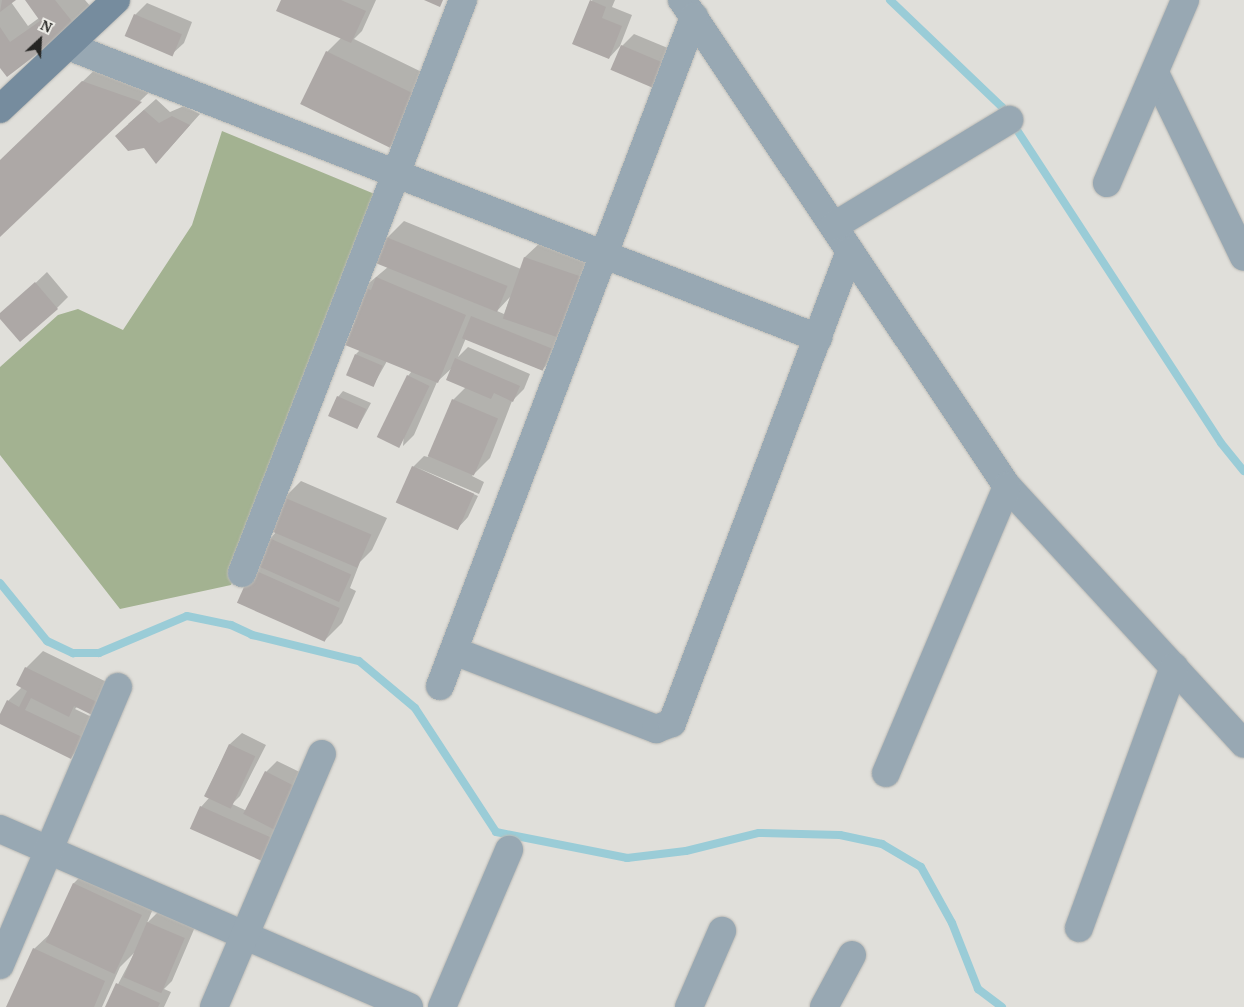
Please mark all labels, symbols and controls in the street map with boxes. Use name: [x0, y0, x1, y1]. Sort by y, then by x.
north arrow: [15, 15, 65, 65]
text: N: [38, 15, 55, 37]

